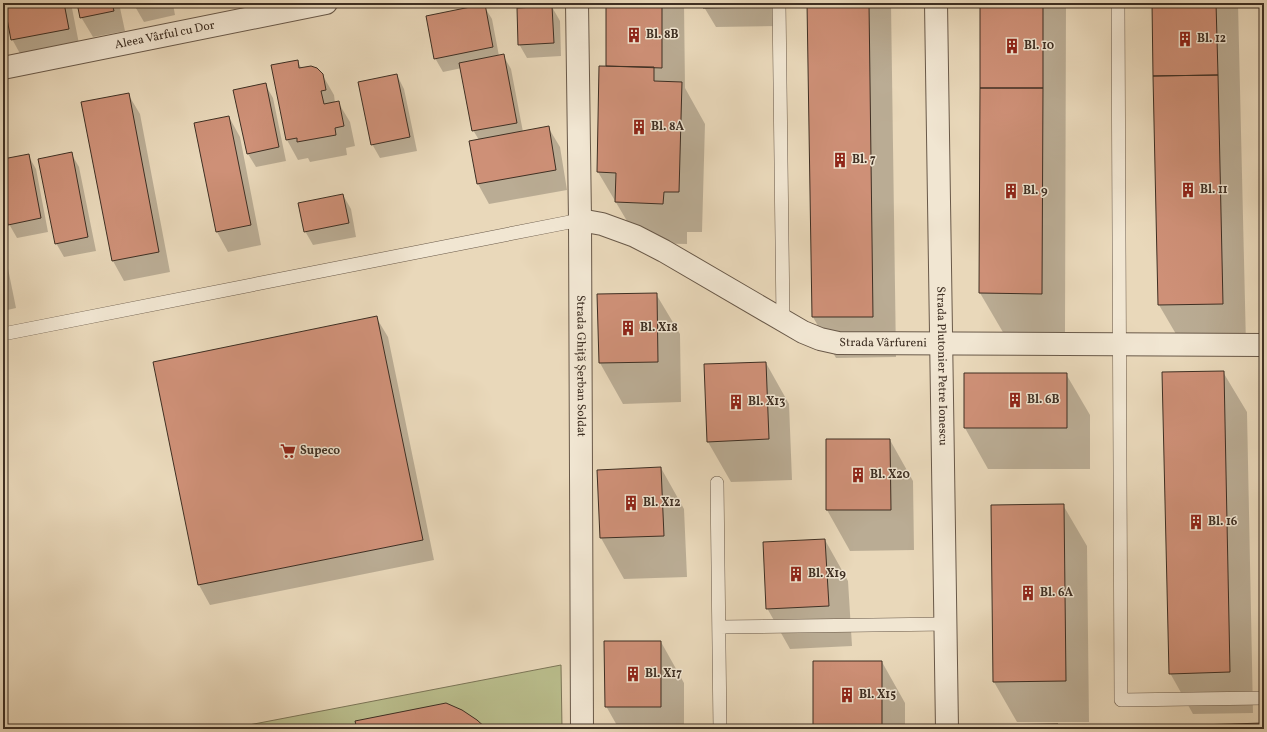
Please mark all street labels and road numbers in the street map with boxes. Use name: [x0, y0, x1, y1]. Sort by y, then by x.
street label: Aleea Vârful cu Dor: [113, 18, 216, 53]
street label: Strada Plutonier Petre Ionescu: [932, 286, 951, 446]
street label: Strada Ghiță Șerban Soldat: [572, 295, 589, 437]
street label: Strada Vârfureni: [839, 335, 927, 351]

